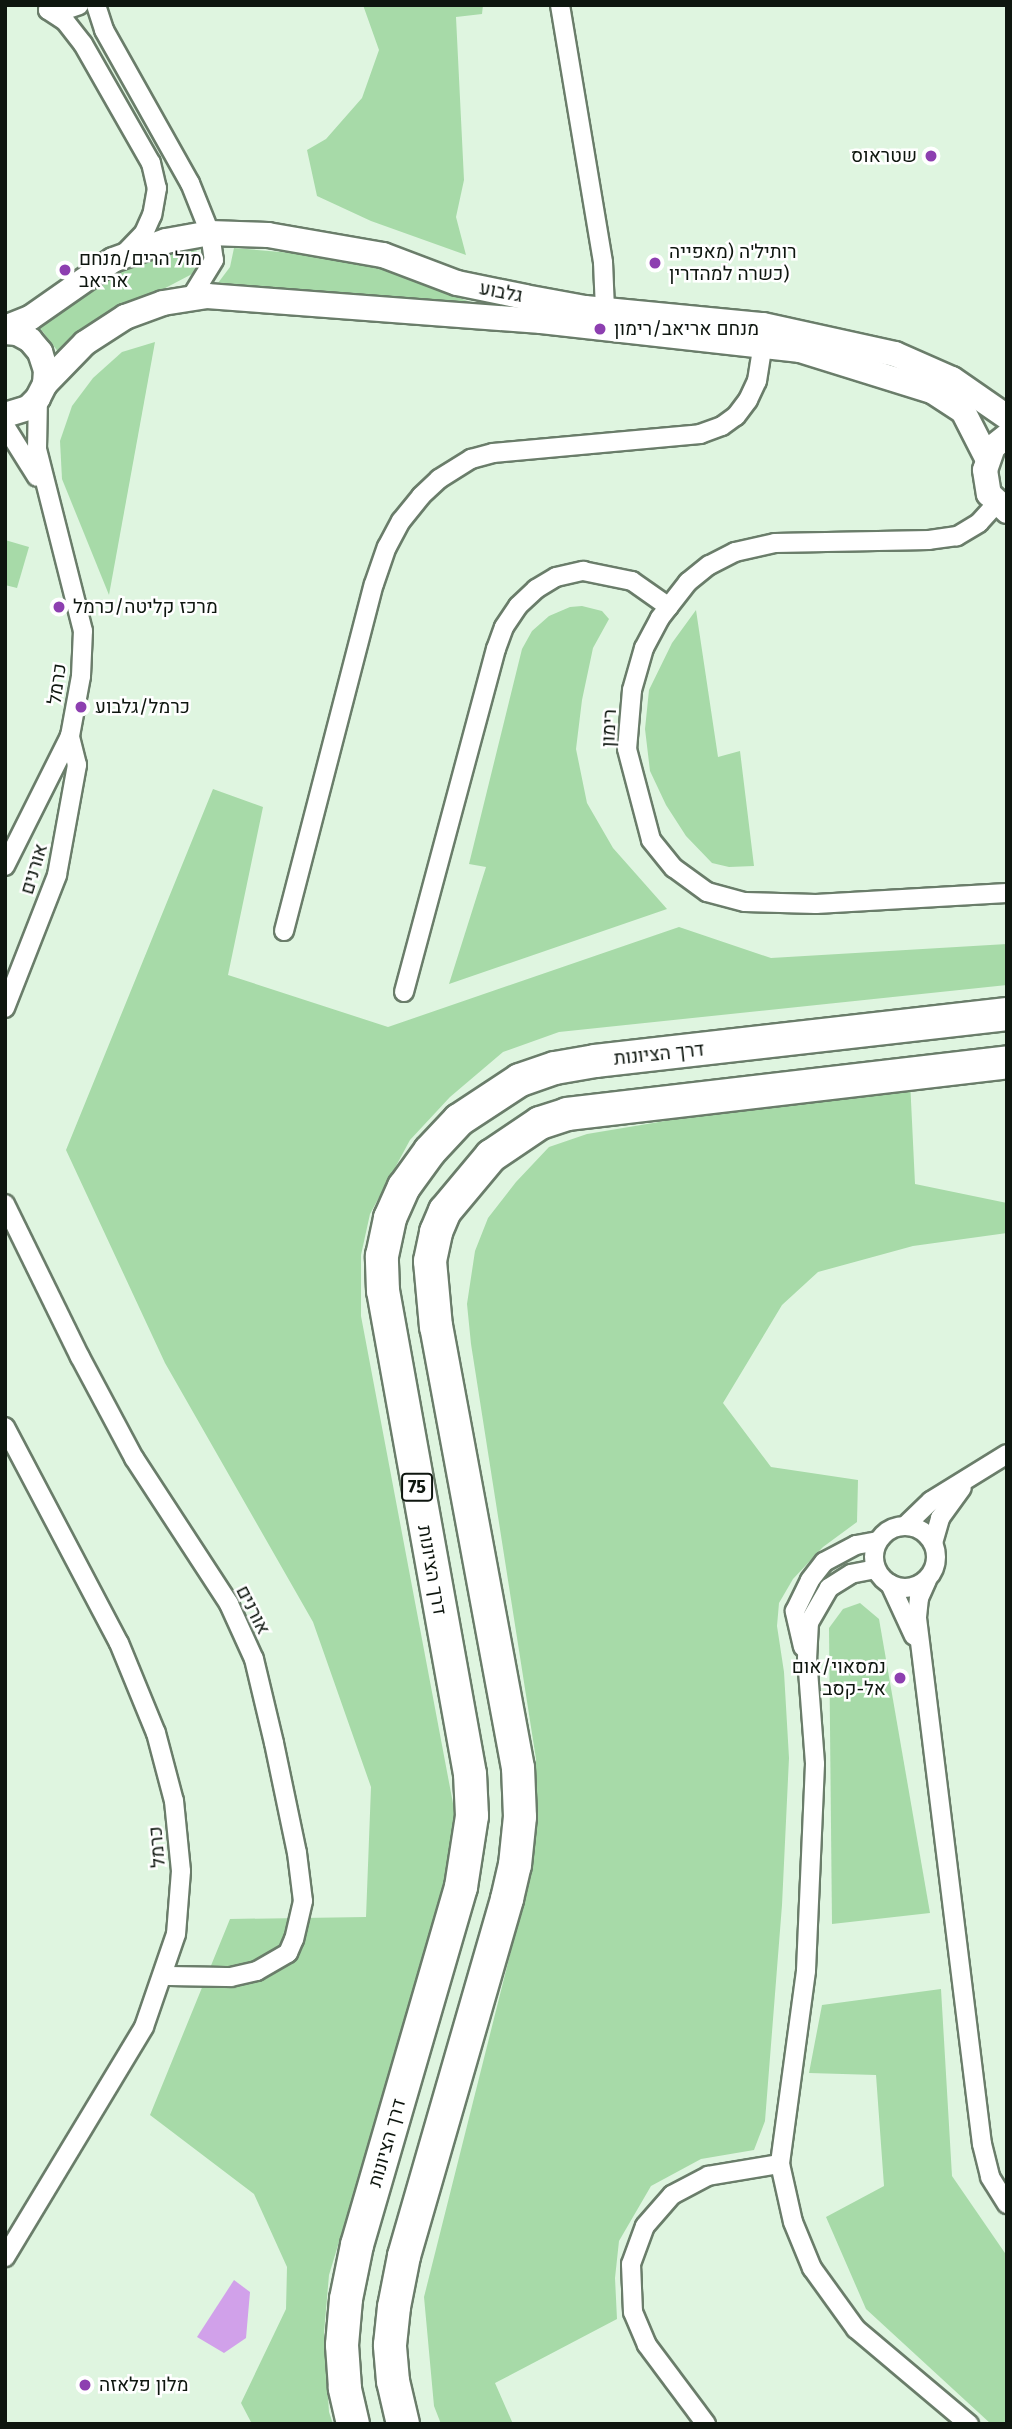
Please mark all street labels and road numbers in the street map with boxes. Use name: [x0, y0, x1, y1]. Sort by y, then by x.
street label: גלבוע: [477, 277, 525, 307]
street label: כרמל: [43, 662, 71, 706]
street label: רימון: [597, 708, 621, 748]
street label: אורנים: [16, 841, 52, 897]
street label: דרך הציונות: [613, 1038, 705, 1070]
road number: 75: [400, 1472, 434, 1502]
street label: דרך הציונות: [413, 1523, 451, 1617]
street label: אורנים: [231, 1582, 275, 1638]
street label: כרמל: [144, 1825, 170, 1869]
street label: דרך הציונות: [364, 2096, 410, 2190]

